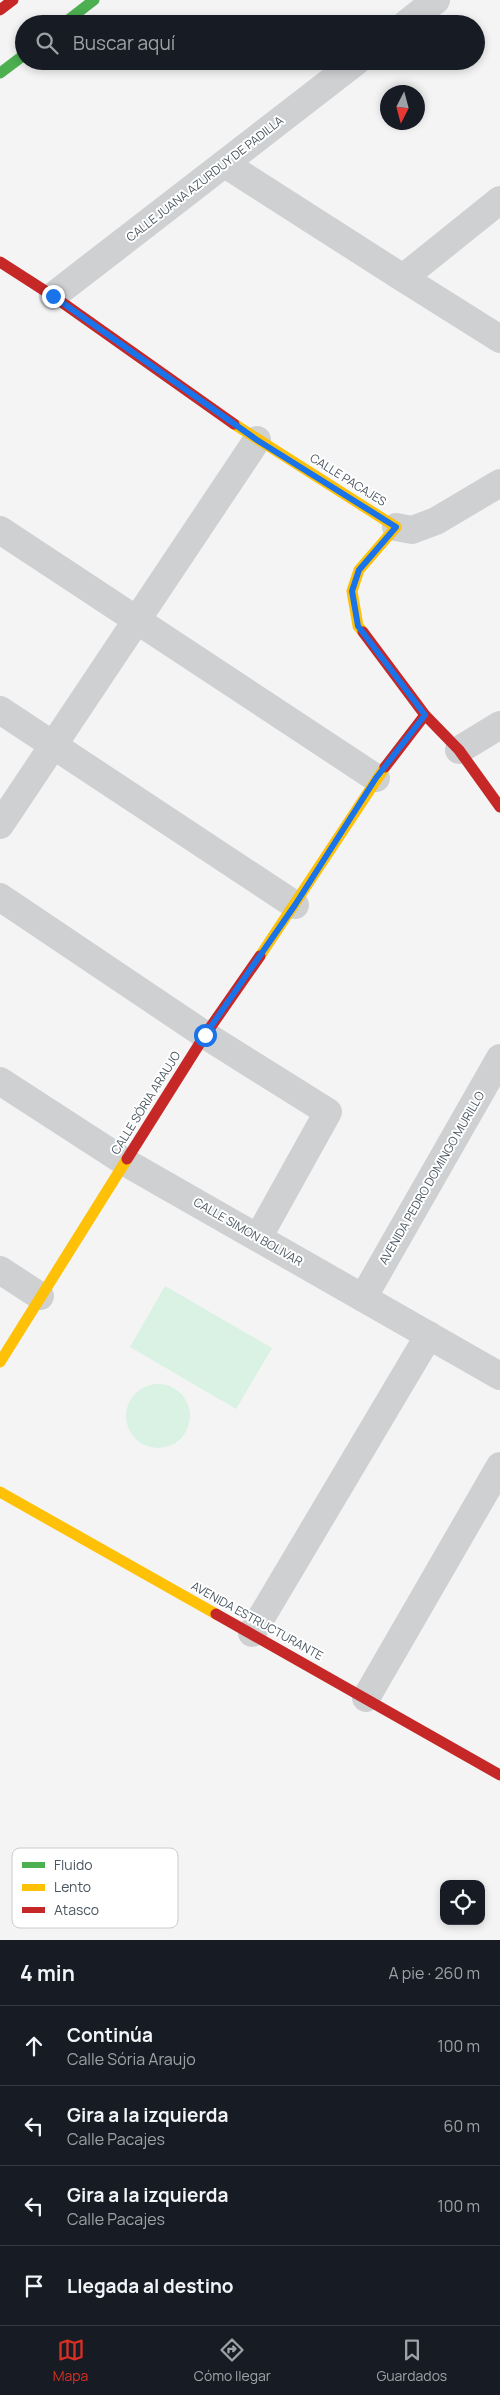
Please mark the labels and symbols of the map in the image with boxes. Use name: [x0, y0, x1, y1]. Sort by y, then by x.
north arrow: [380, 85, 425, 130]
street label: CALLE JUANA AZURDUY DE PADILLA: [123, 112, 287, 245]
route end: [42, 285, 65, 308]
street label: CALLE PACAJES: [307, 449, 390, 510]
route start: [194, 1024, 217, 1047]
street label: CALLE SÓRIA ARAUJO: [107, 1047, 185, 1158]
street label: AVENIDA PEDRO DOMINGO MURILLO: [375, 1088, 488, 1267]
street label: CALLE SIMON BOLIVAR: [190, 1193, 306, 1270]
street label: AVENIDA ESTRUCTURANTE: [188, 1577, 326, 1664]
legend: [12, 1848, 178, 1928]
text: Fluido: [54, 1855, 92, 1874]
text: Lento: [54, 1877, 91, 1896]
text: Atasco: [54, 1900, 99, 1919]

